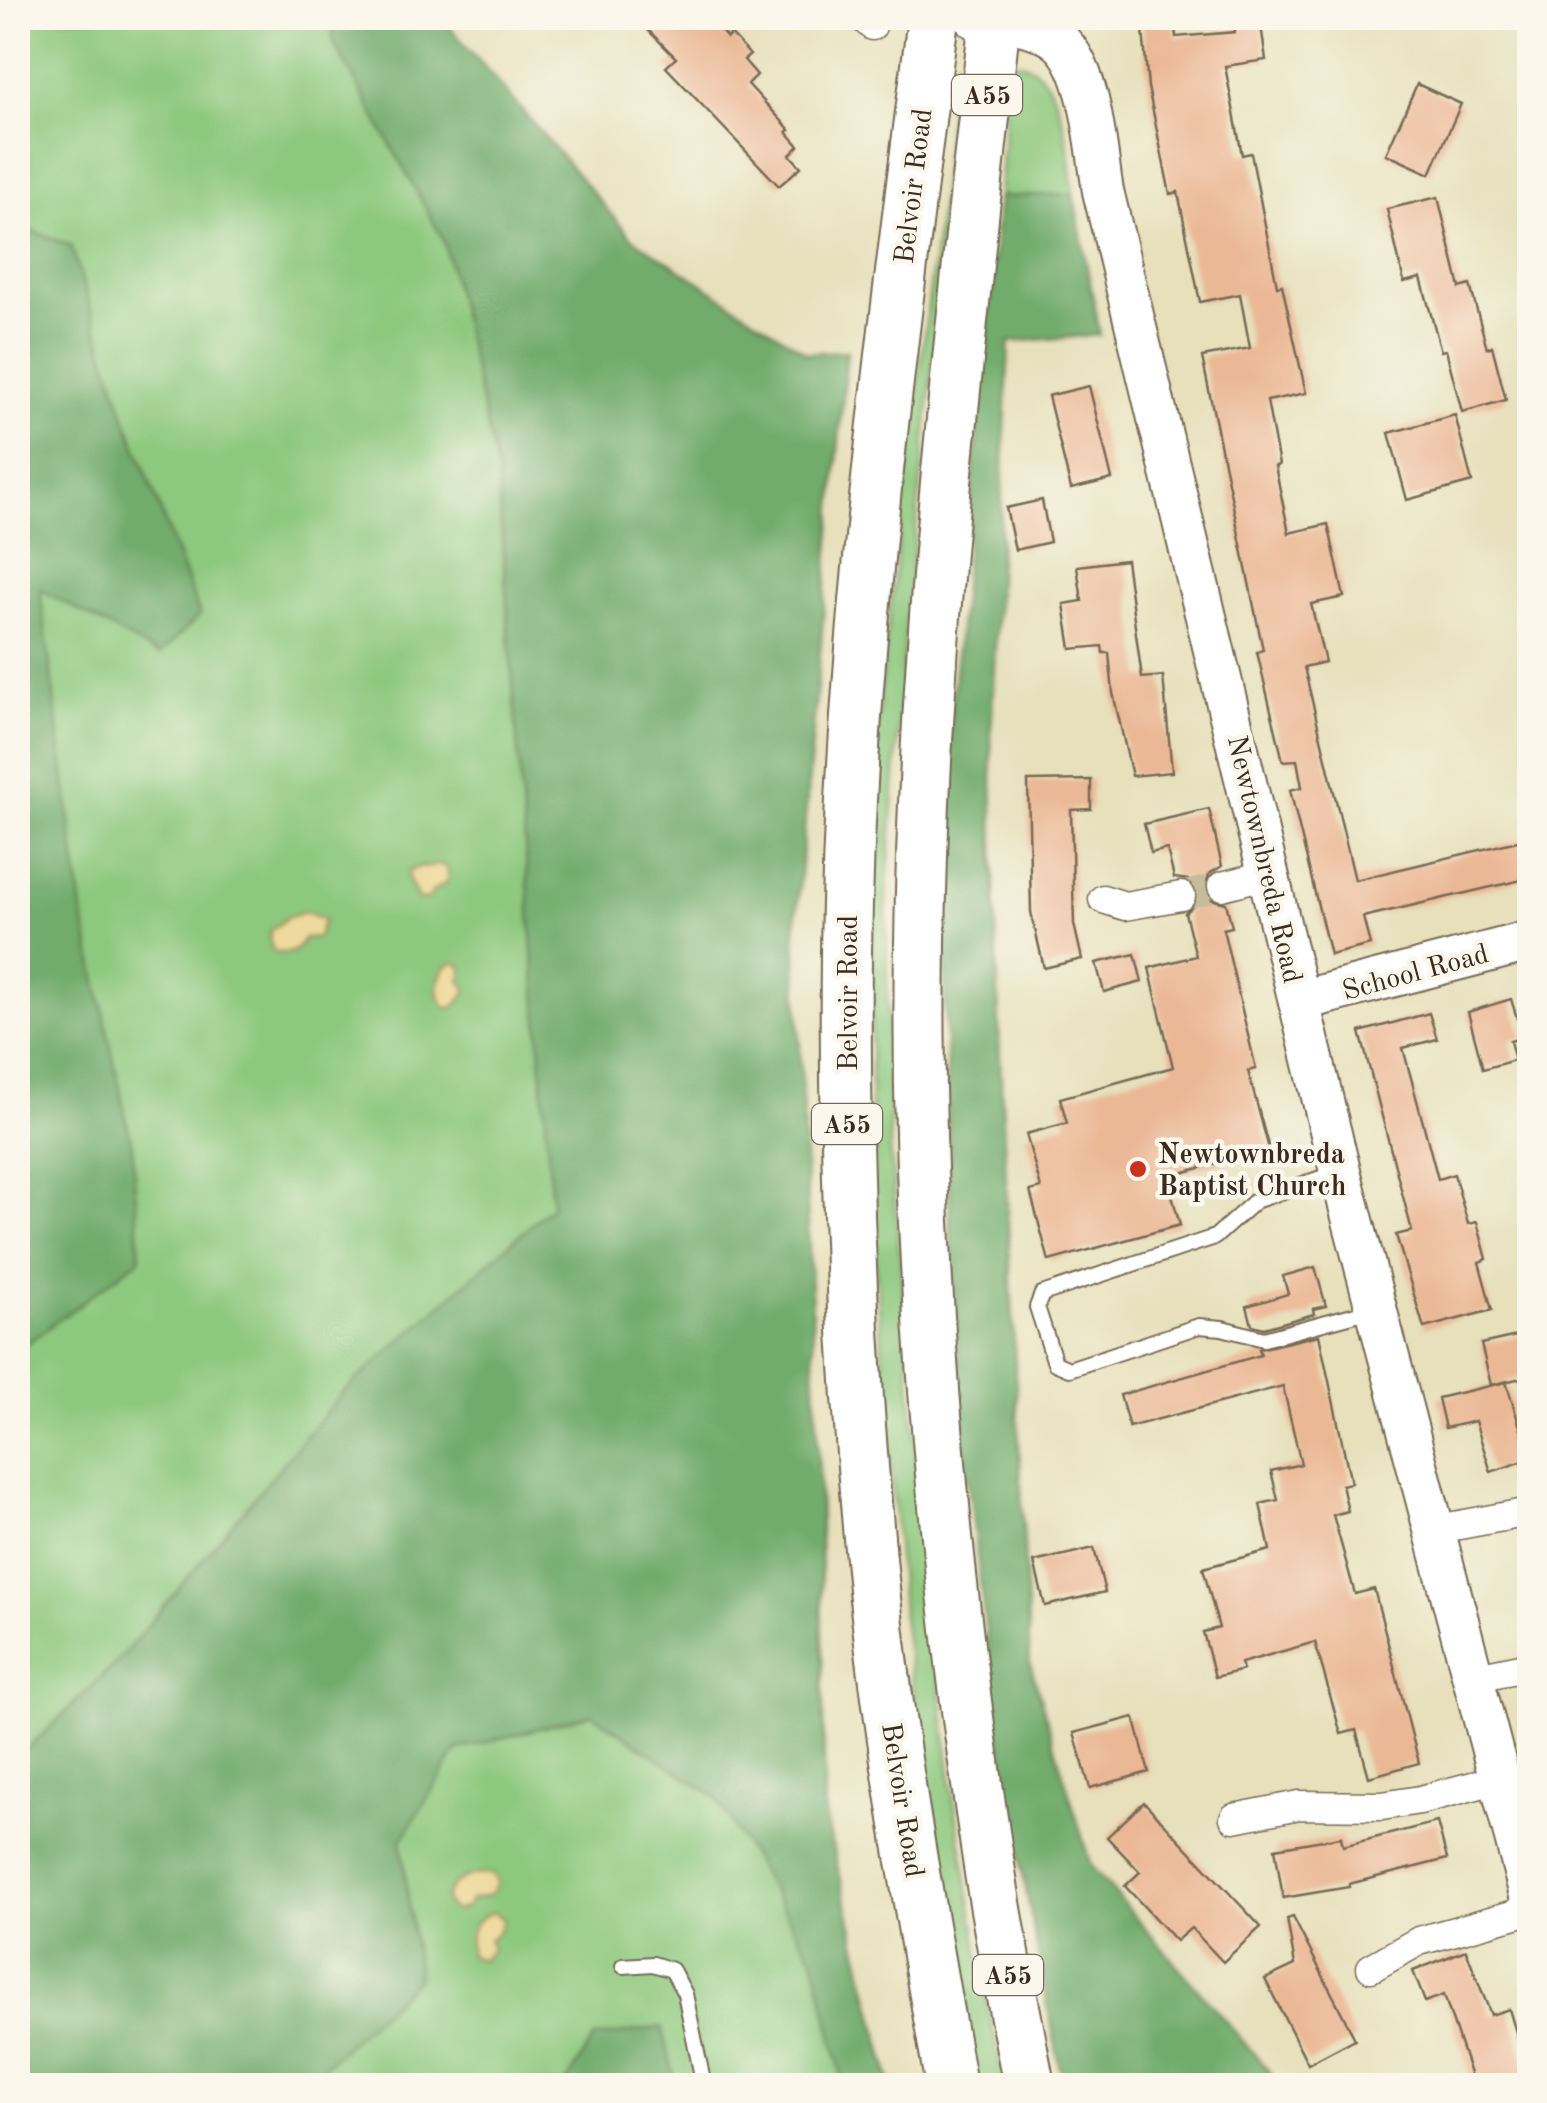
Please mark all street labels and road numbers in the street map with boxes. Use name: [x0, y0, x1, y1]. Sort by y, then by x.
road number: A55: [952, 75, 1022, 115]
street label: Belvoir Road: [892, 107, 938, 266]
street label: Newtownbreda Road: [1221, 733, 1305, 986]
street label: Belvoir Road: [836, 915, 864, 1071]
street label: School Road: [1340, 941, 1492, 1007]
road number: A55: [812, 1104, 882, 1144]
street label: Belvoir Road: [875, 1721, 927, 1880]
road number: A55: [973, 1955, 1043, 1995]

